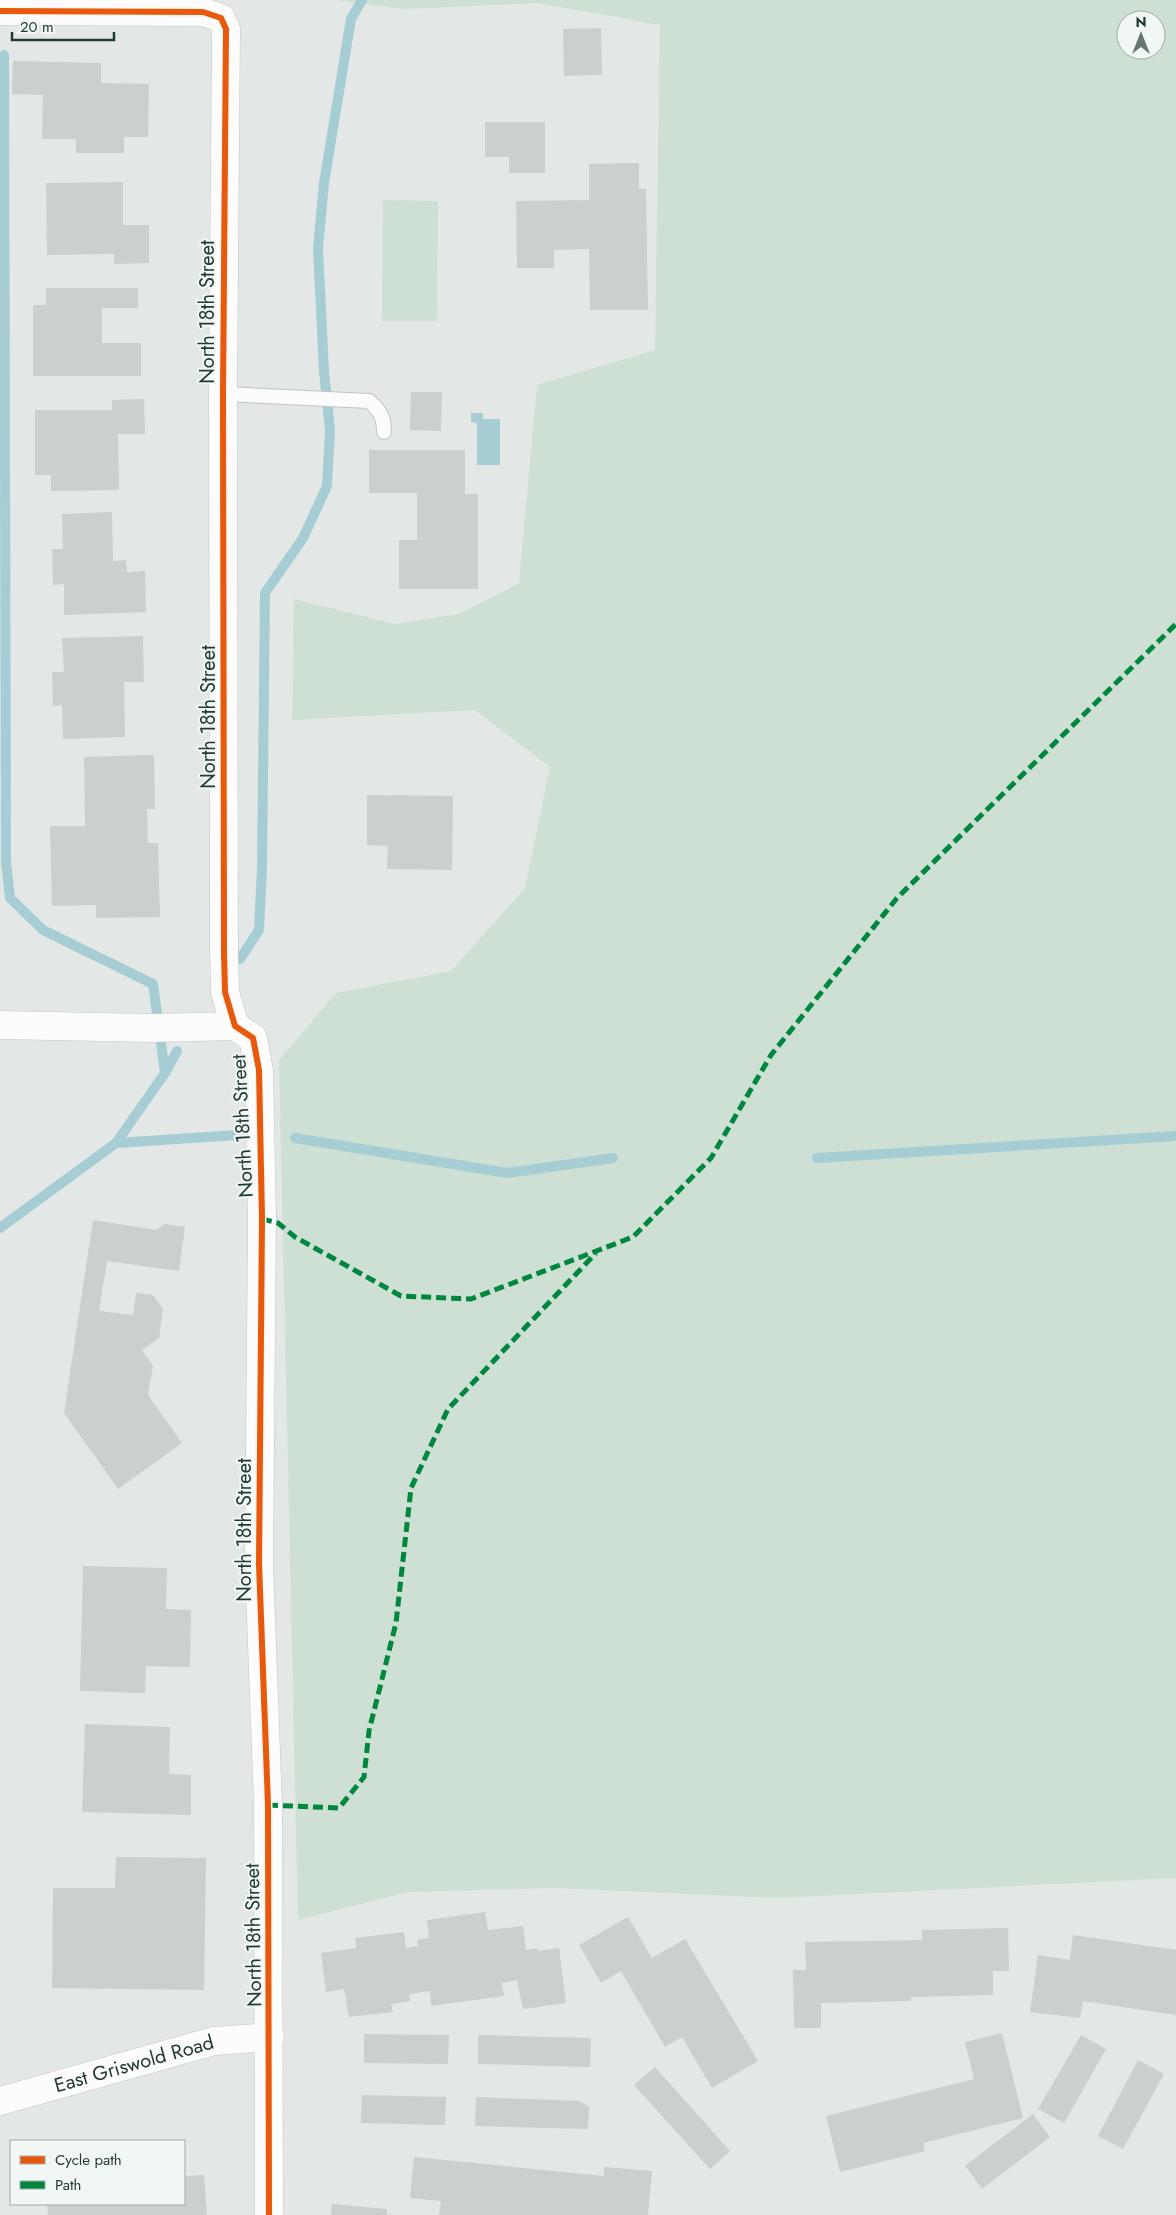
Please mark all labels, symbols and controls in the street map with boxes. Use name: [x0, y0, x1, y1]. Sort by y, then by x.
scale bar: [12, 10, 115, 42]
north arrow: [1116, 10, 1166, 60]
text: N: [1135, 12, 1147, 32]
text: 20 m: [20, 16, 54, 38]
street label: North 18th Street: [193, 240, 222, 384]
street label: North 18th Street: [194, 645, 223, 789]
street label: North 18th Street: [224, 1053, 261, 1198]
street label: North 18th Street: [230, 1458, 259, 1602]
street label: North 18th Street: [238, 1863, 269, 2007]
street label: East Griswold Road: [51, 2028, 217, 2100]
legend: [10, 2140, 185, 2205]
text: Cycle path: [55, 2149, 122, 2171]
text: Path: [55, 2174, 81, 2196]

